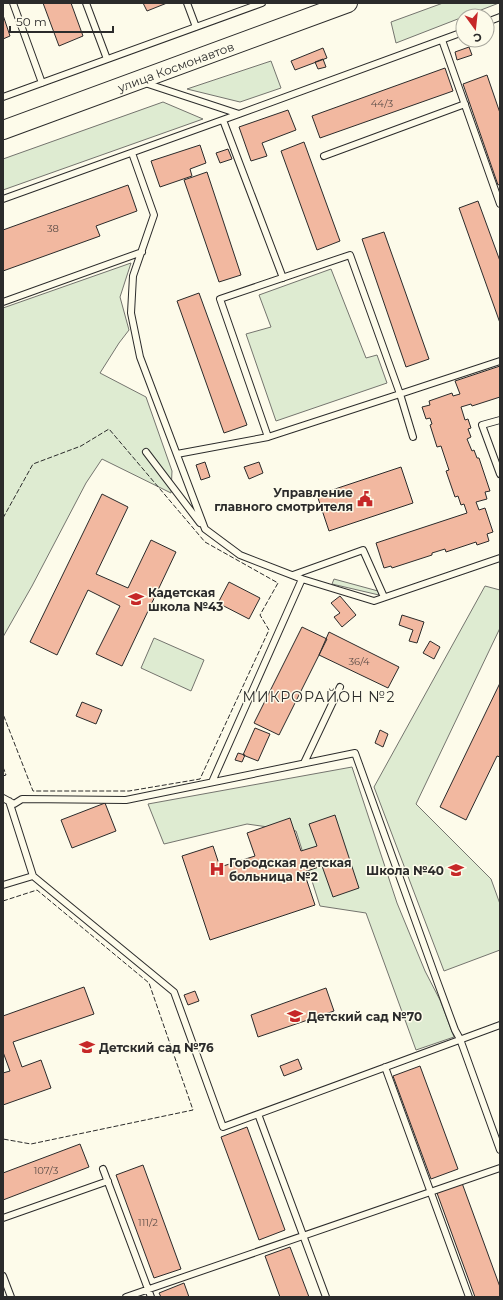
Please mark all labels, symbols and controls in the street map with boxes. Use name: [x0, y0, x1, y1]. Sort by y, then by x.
scale bar: [10, 8, 113, 34]
north arrow: [455, 8, 495, 48]
text: 50 m: [16, 14, 47, 29]
text: С: [472, 30, 483, 45]
street label: улица Космонавтов: [114, 38, 236, 95]
house number: 44/3: [371, 97, 394, 110]
house number: 38: [47, 222, 59, 235]
place label: Управление главного смотрителя: [214, 485, 353, 514]
public building icon: Управление главного смотрителя: [356, 490, 374, 508]
place label: Кадетская школа №43: [148, 585, 223, 614]
school or university icon: Кадетская школа №43: [127, 590, 145, 608]
house number: 36/4: [348, 655, 370, 668]
district label: МИКРОРАЙОН №2: [243, 688, 395, 706]
place label: Городская детская больница №2: [229, 855, 352, 884]
hospital icon: Городская детская больница №2: [208, 860, 226, 878]
school or university icon: Школа №40: [447, 861, 465, 879]
place label: Школа №40: [366, 863, 444, 878]
school or university icon: Детский сад №70: [286, 1007, 304, 1025]
place label: Детский сад №70: [307, 1009, 422, 1024]
school or university icon: Детский сад №76: [78, 1038, 96, 1056]
place label: Детский сад №76: [99, 1040, 214, 1055]
house number: 107/3: [34, 1164, 59, 1177]
house number: 111/2: [138, 1216, 158, 1229]

